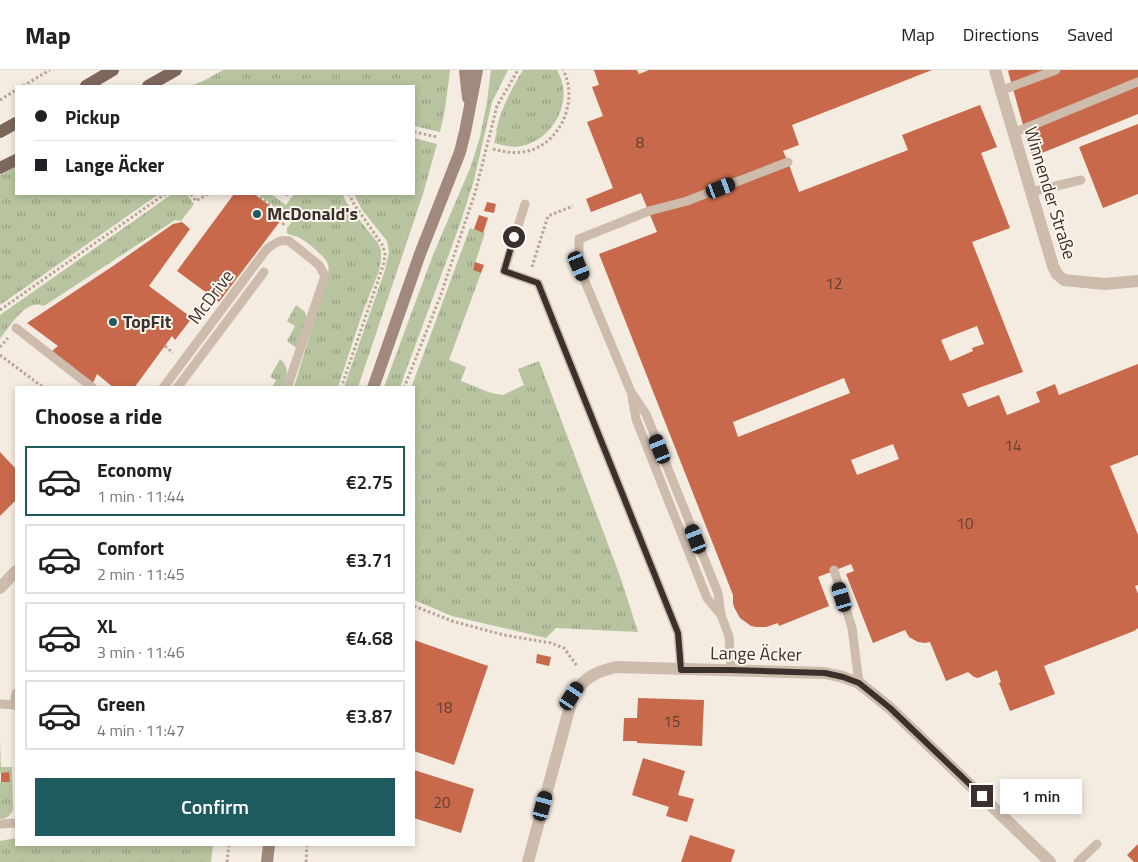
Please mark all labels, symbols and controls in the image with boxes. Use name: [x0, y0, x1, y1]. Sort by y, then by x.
text: Map: [25, 17, 71, 53]
text: Map: [901, 21, 935, 48]
text: Directions: [963, 21, 1039, 48]
text: Saved: [1067, 21, 1113, 48]
text: Pickup: [65, 102, 120, 131]
street label: Winnender Straße: [1017, 123, 1083, 262]
house number: 8: [636, 131, 644, 154]
text: Lange Äcker: [65, 150, 164, 179]
car: [704, 176, 737, 200]
place label: McDonald's: [267, 200, 358, 227]
marker: McDonald's: [251, 208, 263, 220]
route start: [503, 226, 525, 248]
car: [566, 249, 591, 283]
street label: McDrive: [181, 264, 240, 330]
house number: 12: [826, 272, 842, 295]
place label: TopFit: [123, 308, 172, 335]
marker: TopFit: [107, 316, 119, 328]
text: Choose a ride: [35, 399, 162, 433]
car: [647, 432, 672, 466]
house number: 14: [1005, 434, 1021, 457]
text: Economy: [97, 455, 172, 484]
icon: car: [37, 459, 82, 504]
text: €2.75: [346, 467, 393, 496]
text: 1 min · 11:44: [97, 484, 185, 508]
house number: 10: [957, 512, 973, 535]
car: [683, 522, 708, 556]
text: Comfort: [97, 533, 164, 562]
icon: car: [37, 537, 82, 582]
text: €3.71: [346, 545, 393, 574]
text: 2 min · 11:45: [97, 562, 185, 586]
car: [830, 580, 853, 614]
text: XL: [97, 611, 117, 640]
icon: car: [37, 615, 82, 660]
text: €4.68: [346, 623, 393, 652]
street label: Lange Äcker: [710, 639, 802, 668]
text: 3 min · 11:46: [97, 640, 185, 664]
car: [557, 679, 586, 713]
text: Green: [97, 689, 146, 718]
icon: car: [37, 693, 82, 738]
house number: 18: [436, 696, 452, 719]
text: €3.87: [346, 701, 393, 730]
house number: 15: [664, 710, 680, 733]
text: 4 min · 11:47: [97, 718, 185, 742]
button: Confirm: [35, 778, 395, 836]
callout: 1 min: [1000, 778, 1082, 814]
text: 1 min: [1022, 784, 1060, 808]
route end: [971, 785, 993, 807]
car: [531, 790, 554, 822]
house number: 20: [434, 791, 450, 814]

